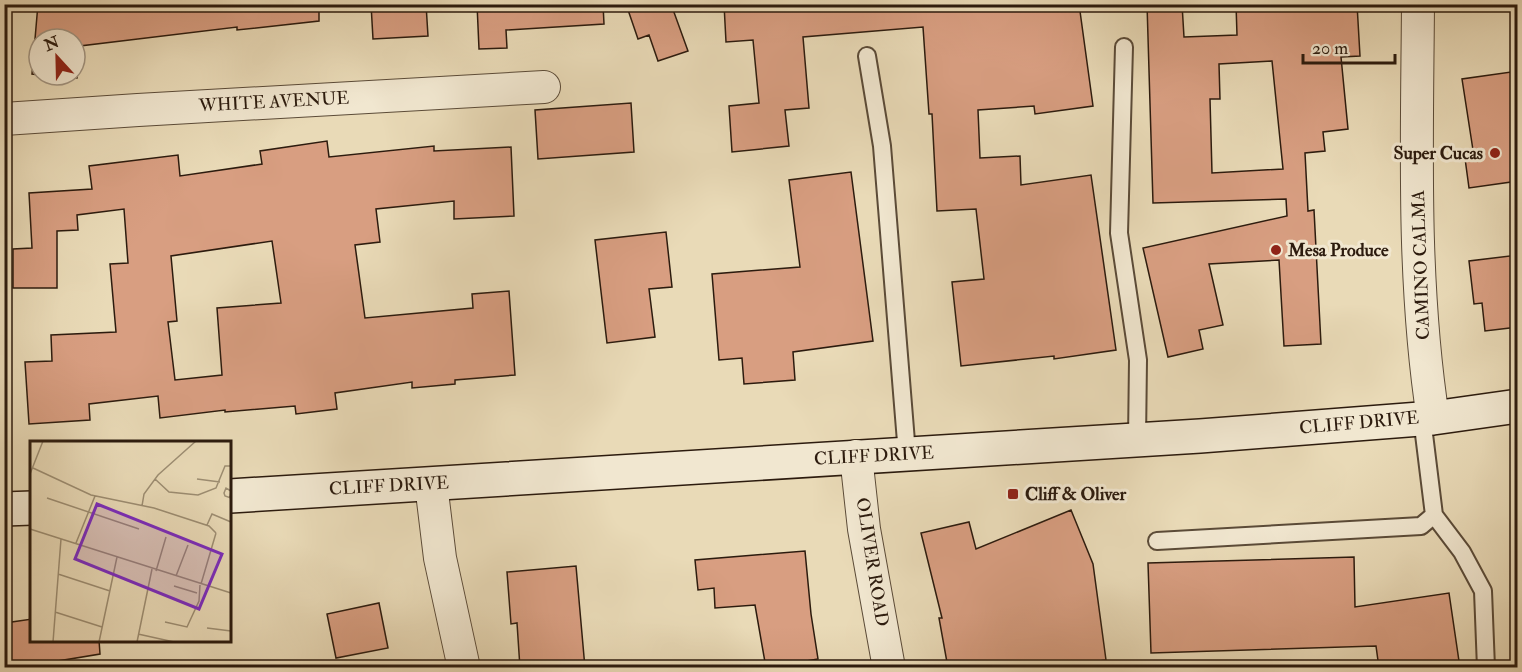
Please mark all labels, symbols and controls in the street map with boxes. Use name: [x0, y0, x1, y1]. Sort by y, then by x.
north arrow: [27, 27, 87, 87]
scale bar: [1303, 27, 1394, 65]
text: N: [40, 32, 63, 56]
text: 20 m: [1312, 37, 1348, 60]
street label: WHITE AVENUE: [197, 87, 350, 117]
place label: Super Cucas: [1393, 142, 1483, 165]
marker: Super Cucas: [1488, 146, 1502, 160]
street label: CAMINO CALMA: [1407, 189, 1435, 340]
place label: Mesa Produce: [1287, 239, 1389, 262]
marker: Mesa Produce: [1269, 243, 1283, 257]
street label: CLIFF DRIVE: [1298, 406, 1420, 440]
inset map: [30, 441, 231, 642]
street label: CLIFF DRIVE: [813, 441, 935, 471]
street label: CLIFF DRIVE: [328, 471, 450, 501]
place label: Cliff & Oliver: [1025, 483, 1127, 506]
marker: Cliff & Oliver: [1006, 487, 1020, 501]
street label: OLIVER ROAD: [850, 496, 894, 628]

